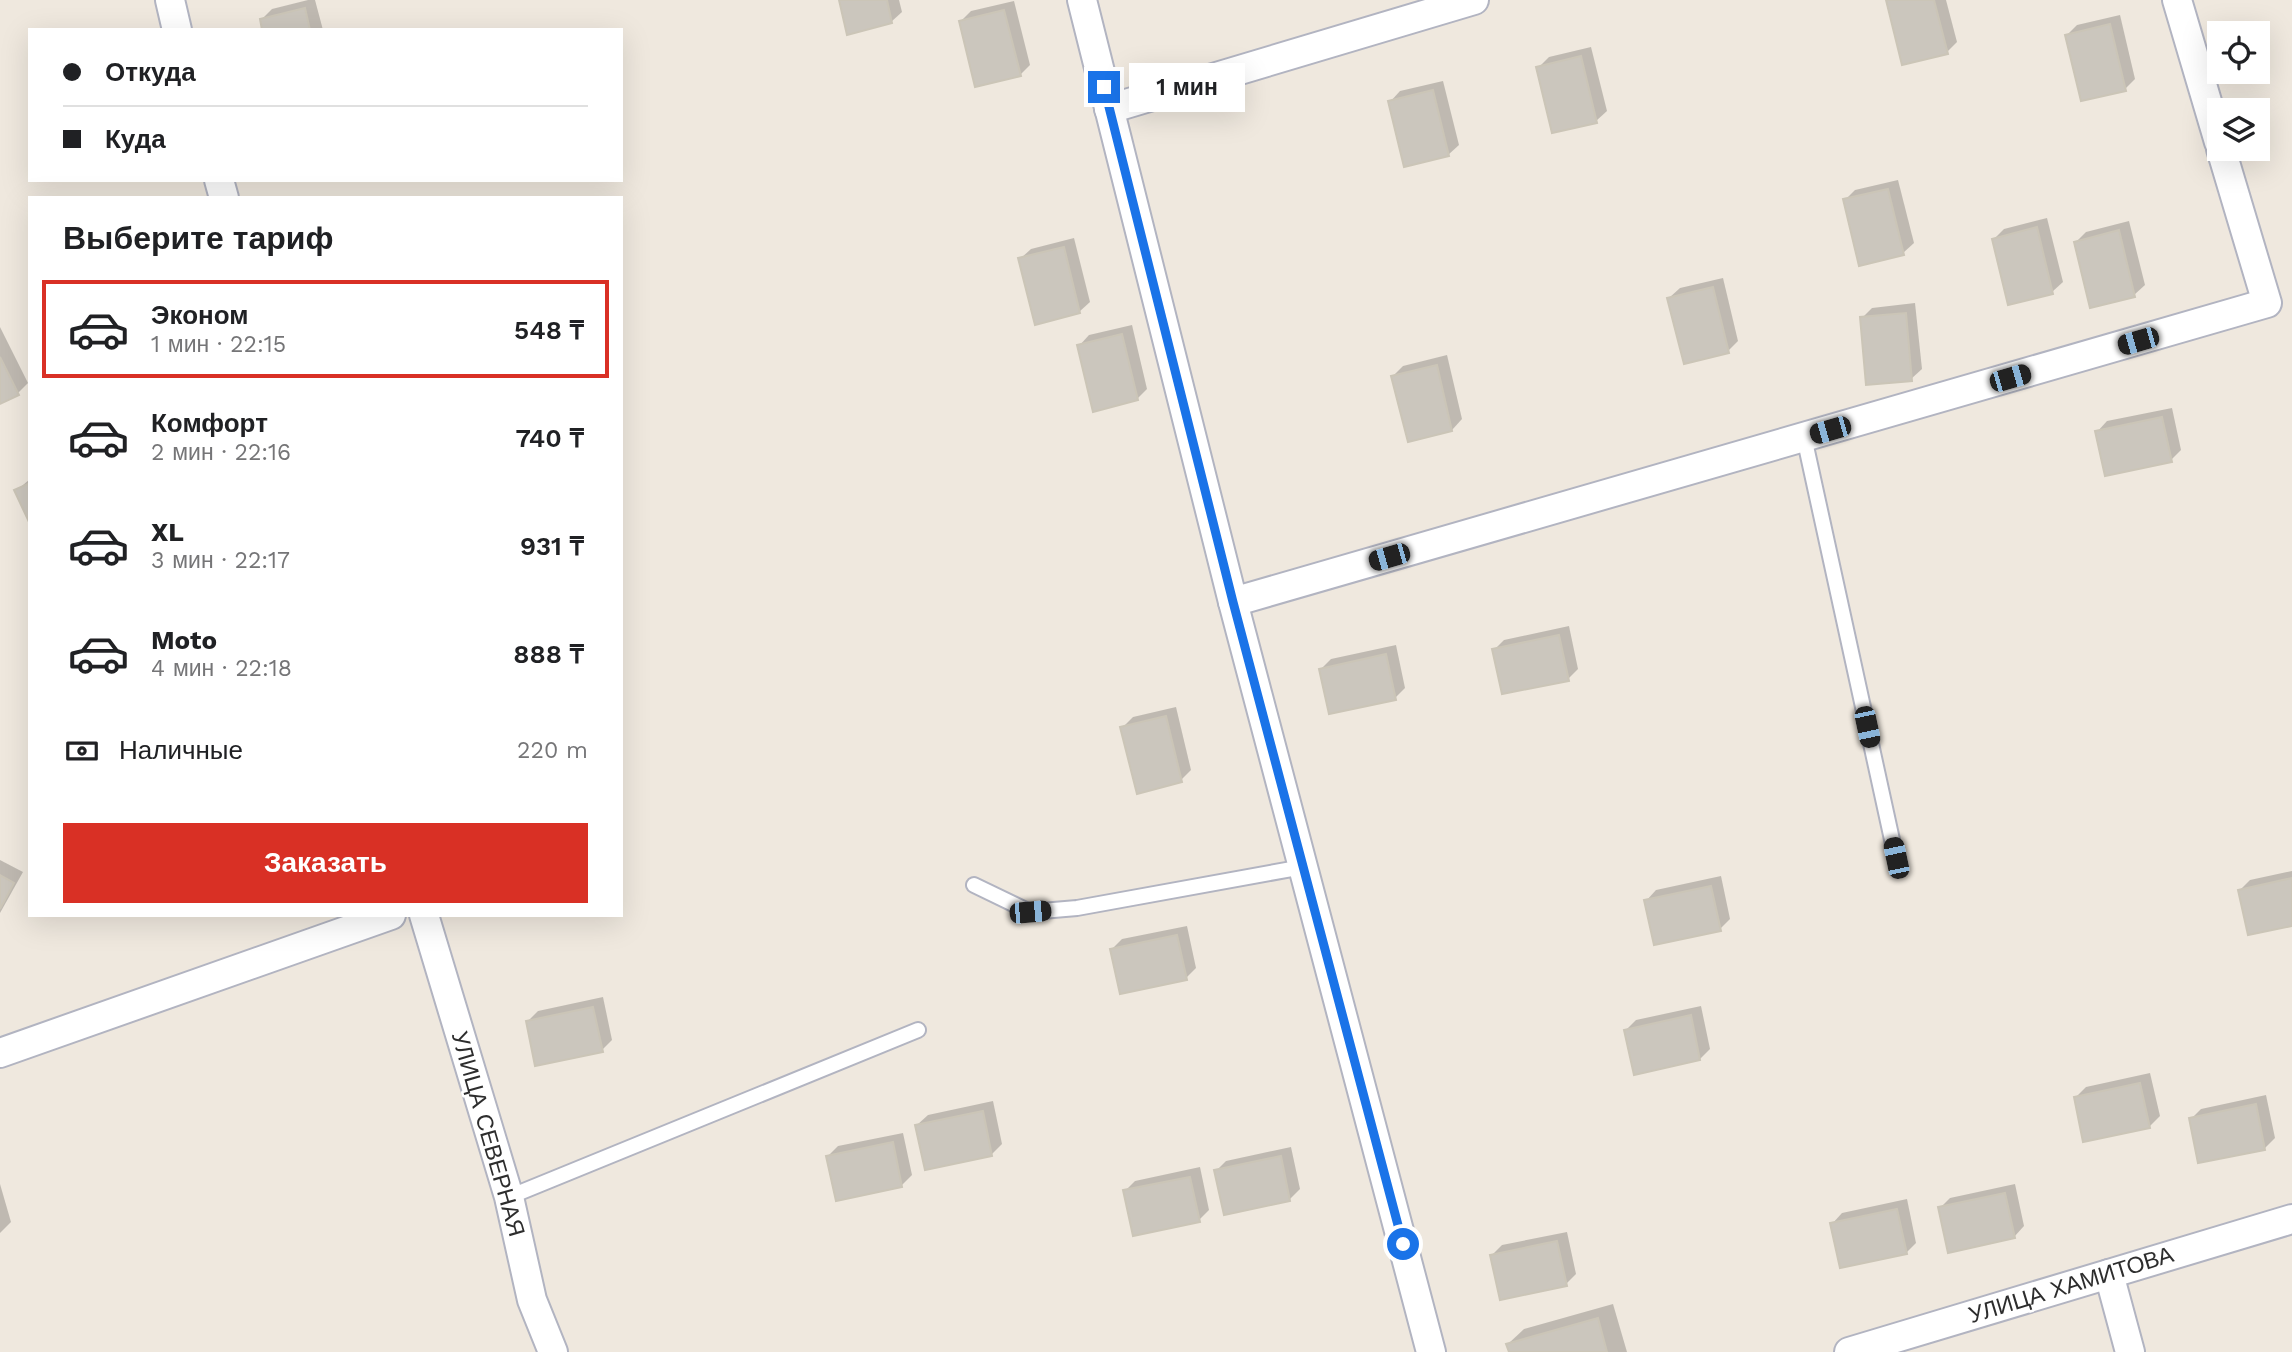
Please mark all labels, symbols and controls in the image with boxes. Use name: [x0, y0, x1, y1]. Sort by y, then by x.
map controls: [2207, 21, 2270, 161]
button: locate: [2207, 21, 2270, 84]
text: Откуда: [105, 57, 196, 87]
callout: 1 мин: [1128, 62, 1244, 112]
route end: [1088, 71, 1120, 103]
text: 1 мин: [1156, 74, 1218, 101]
button: layers: [2207, 98, 2270, 161]
text: Куда: [105, 124, 166, 154]
text: Выберите тариф: [63, 219, 334, 257]
icon: car: [67, 298, 130, 361]
text: Эконом: [151, 300, 249, 330]
text: 548 ₸: [514, 315, 584, 345]
car: [2115, 325, 2162, 357]
text: 1 мин · 22:15: [151, 331, 286, 358]
car: [1987, 362, 2034, 394]
icon: car: [67, 406, 130, 469]
text: Комфорт: [151, 408, 268, 438]
car: [1807, 414, 1854, 446]
text: 740 ₸: [516, 423, 584, 453]
text: 2 мин · 22:16: [151, 439, 291, 466]
icon: car: [67, 514, 130, 577]
text: XL: [151, 517, 184, 547]
text: 931 ₸: [520, 531, 584, 561]
car: [1366, 541, 1413, 573]
text: 3 мин · 22:17: [151, 547, 290, 574]
icon: car: [67, 622, 130, 685]
text: Moto: [151, 625, 217, 655]
text: 888 ₸: [513, 639, 584, 669]
text: 4 мин · 22:18: [151, 655, 292, 682]
car: [1853, 704, 1882, 750]
icon: cash: [63, 732, 101, 770]
text: Наличные: [119, 735, 243, 765]
text: 220 m: [517, 737, 588, 764]
button: Заказать: [63, 823, 588, 903]
car: [1882, 835, 1911, 881]
car: [1009, 900, 1052, 924]
street label: УЛИЦА СЕВЕРНАЯ: [446, 1028, 530, 1240]
route start: [1387, 1228, 1419, 1260]
street label: УЛИЦА ХАМИТОВА: [1965, 1241, 2177, 1329]

